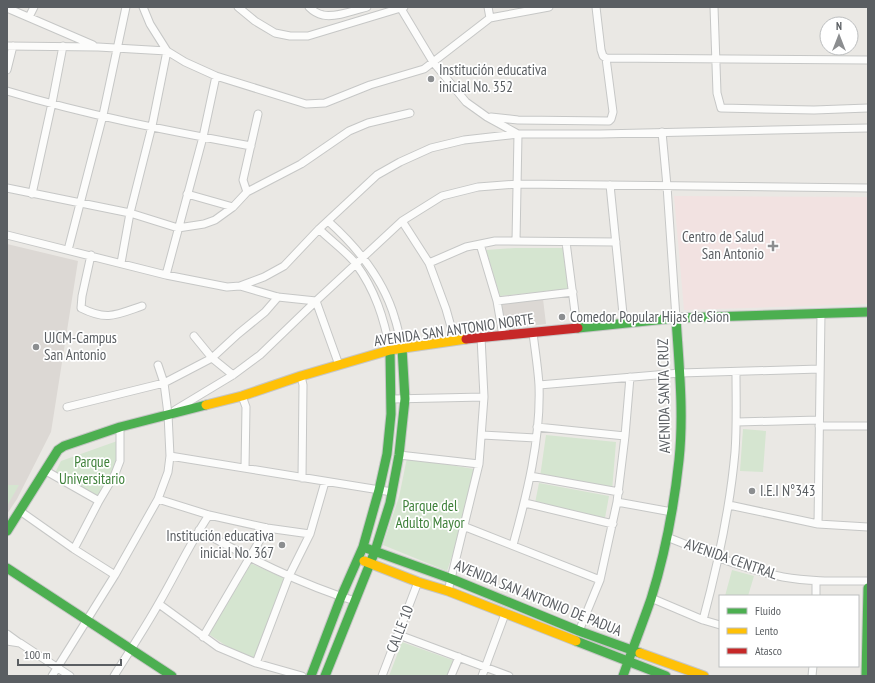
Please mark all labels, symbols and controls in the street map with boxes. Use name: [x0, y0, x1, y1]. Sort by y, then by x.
north arrow: [819, 16, 859, 56]
text: N: [836, 19, 842, 33]
place label: Institución educativa inicial No. 352: [439, 60, 547, 96]
marker: Institución educativa inicial No. 352: [426, 74, 436, 84]
place label: Centro de Salud San Antonio: [682, 227, 764, 263]
marker: Centro de Salud San Antonio: [767, 240, 779, 252]
place label: Comedor Popular Hijas de Sion: [570, 307, 729, 326]
street label: AVENIDA SAN ANTONIO NORTE: [373, 309, 535, 350]
marker: Comedor Popular Hijas de Sion: [557, 312, 567, 322]
place label: UJCM-Campus San Antonio: [44, 328, 117, 364]
street label: AVENIDA SANTA CRUZ: [653, 338, 674, 453]
marker: UJCM-Campus San Antonio: [31, 342, 41, 352]
park label: Parque Universitario: [59, 452, 125, 488]
place label: I.E.I N°343: [760, 481, 815, 500]
marker: I.E.I N°343: [747, 486, 757, 496]
park label: Parque del Adulto Mayor: [395, 496, 465, 532]
place label: Institución educativa inicial No. 367: [166, 526, 274, 562]
street label: AVENIDA CENTRAL: [682, 534, 781, 584]
marker: Institución educativa inicial No. 367: [277, 540, 287, 550]
street label: AVENIDA SAN ANTONIO DE PADUA: [452, 555, 626, 640]
legend: [719, 595, 859, 667]
street label: CALLE 10: [382, 602, 417, 655]
text: Fluido: [755, 603, 781, 618]
text: Lento: [755, 623, 778, 638]
scale bar: [18, 641, 121, 667]
text: Atasco: [755, 643, 782, 658]
text: 100 m: [24, 647, 51, 662]

